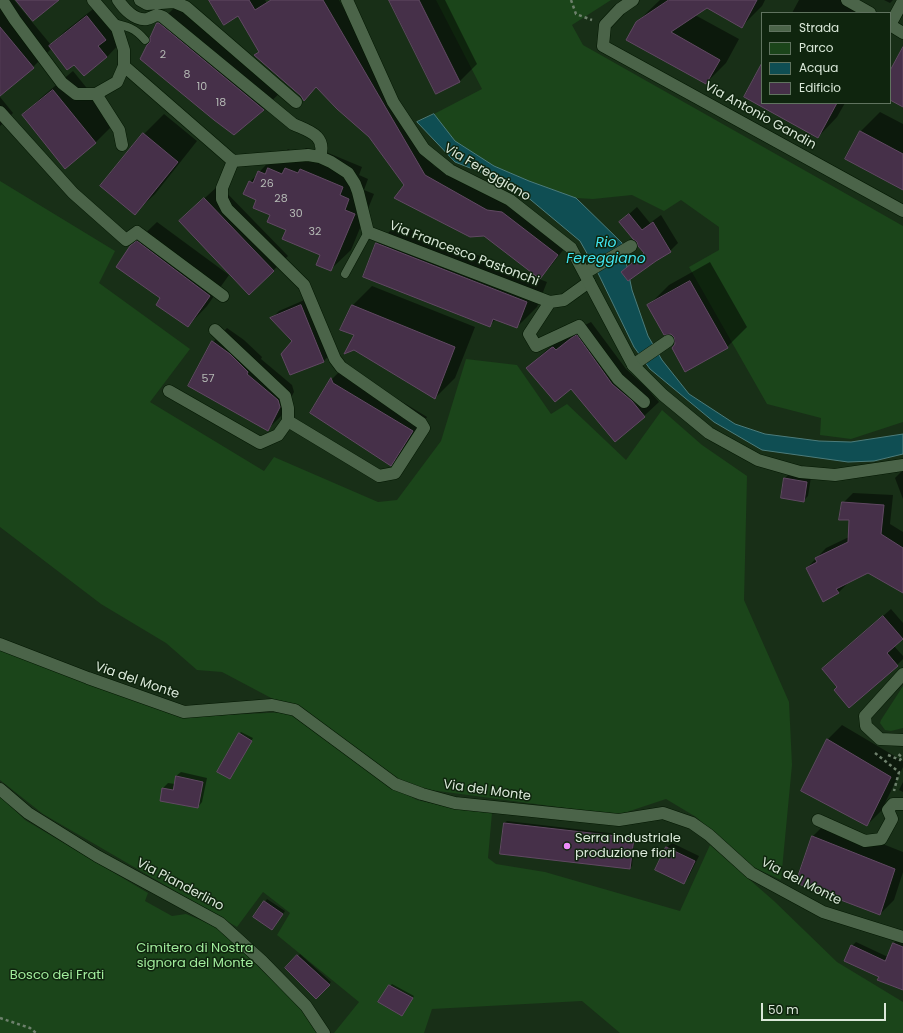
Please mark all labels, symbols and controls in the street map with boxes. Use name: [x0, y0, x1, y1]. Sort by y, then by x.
legend: [761, 12, 891, 104]
text: Strada: [799, 19, 839, 36]
text: Parco: [799, 39, 834, 56]
house number: 2: [160, 48, 166, 62]
text: Acqua: [799, 59, 838, 76]
house number: 8: [184, 68, 190, 82]
street label: Via Antonio Gandin: [701, 79, 819, 153]
text: Edificio: [799, 79, 841, 96]
house number: 10: [197, 80, 207, 94]
house number: 18: [216, 96, 226, 110]
street label: Via Fereggiano: [441, 141, 533, 205]
house number: 26: [260, 177, 274, 191]
house number: 28: [274, 192, 288, 206]
house number: 30: [289, 207, 303, 221]
street label: Via Francesco Pastonchi: [387, 218, 541, 290]
house number: 32: [309, 225, 321, 239]
water label: Rio Fereggiano: [566, 235, 646, 268]
house number: 57: [202, 372, 214, 386]
street label: Via del Monte: [93, 659, 181, 703]
street label: Via del Monte: [442, 777, 532, 805]
place label: Serra industriale produzione fiori: [575, 831, 681, 862]
marker: Serra industriale produzione fiori: [562, 841, 572, 851]
street label: Via Pianderlino: [134, 855, 226, 915]
street label: Via del Monte: [758, 855, 844, 909]
park label: Cimitero di Nostra signora del Monte: [136, 941, 254, 972]
park label: Bosco dei Frati: [10, 968, 104, 984]
scale bar: [763, 995, 888, 1021]
text: 50 m: [768, 1001, 799, 1018]

